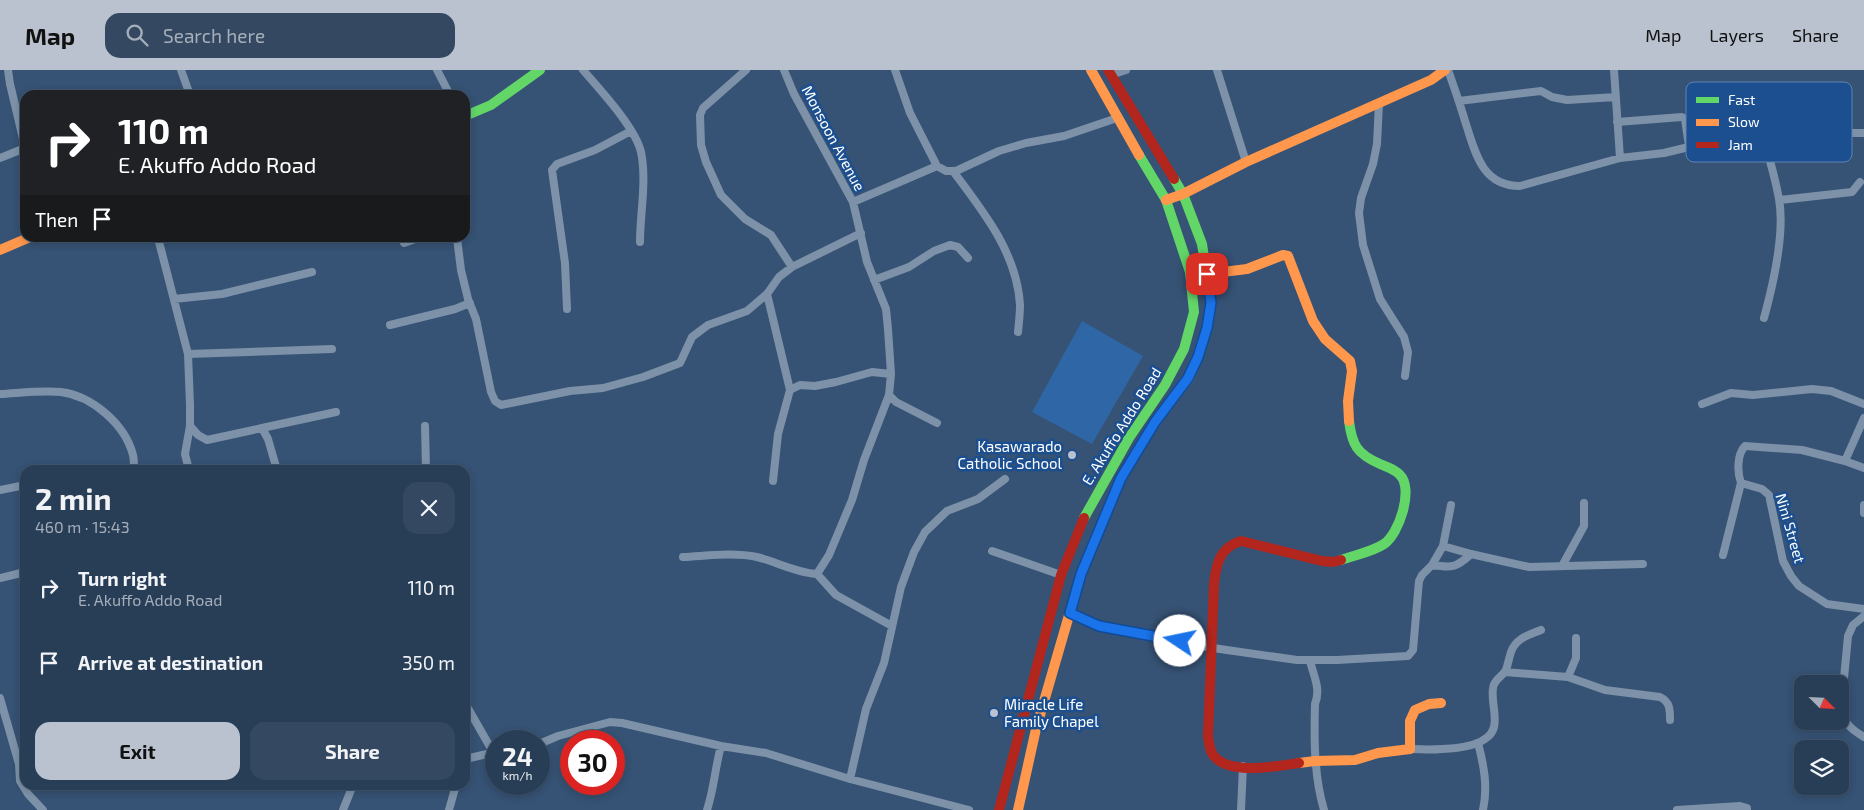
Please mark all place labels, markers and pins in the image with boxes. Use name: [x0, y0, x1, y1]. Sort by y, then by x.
pin: [1186, 253, 1228, 295]
place label: Kasawarado Catholic School: [957, 437, 1063, 472]
marker: Kasawarado Catholic School: [1066, 449, 1078, 461]
place label: Miracle Life Family Chapel: [1004, 695, 1099, 730]
marker: Miracle Life Family Chapel: [988, 707, 1000, 719]

